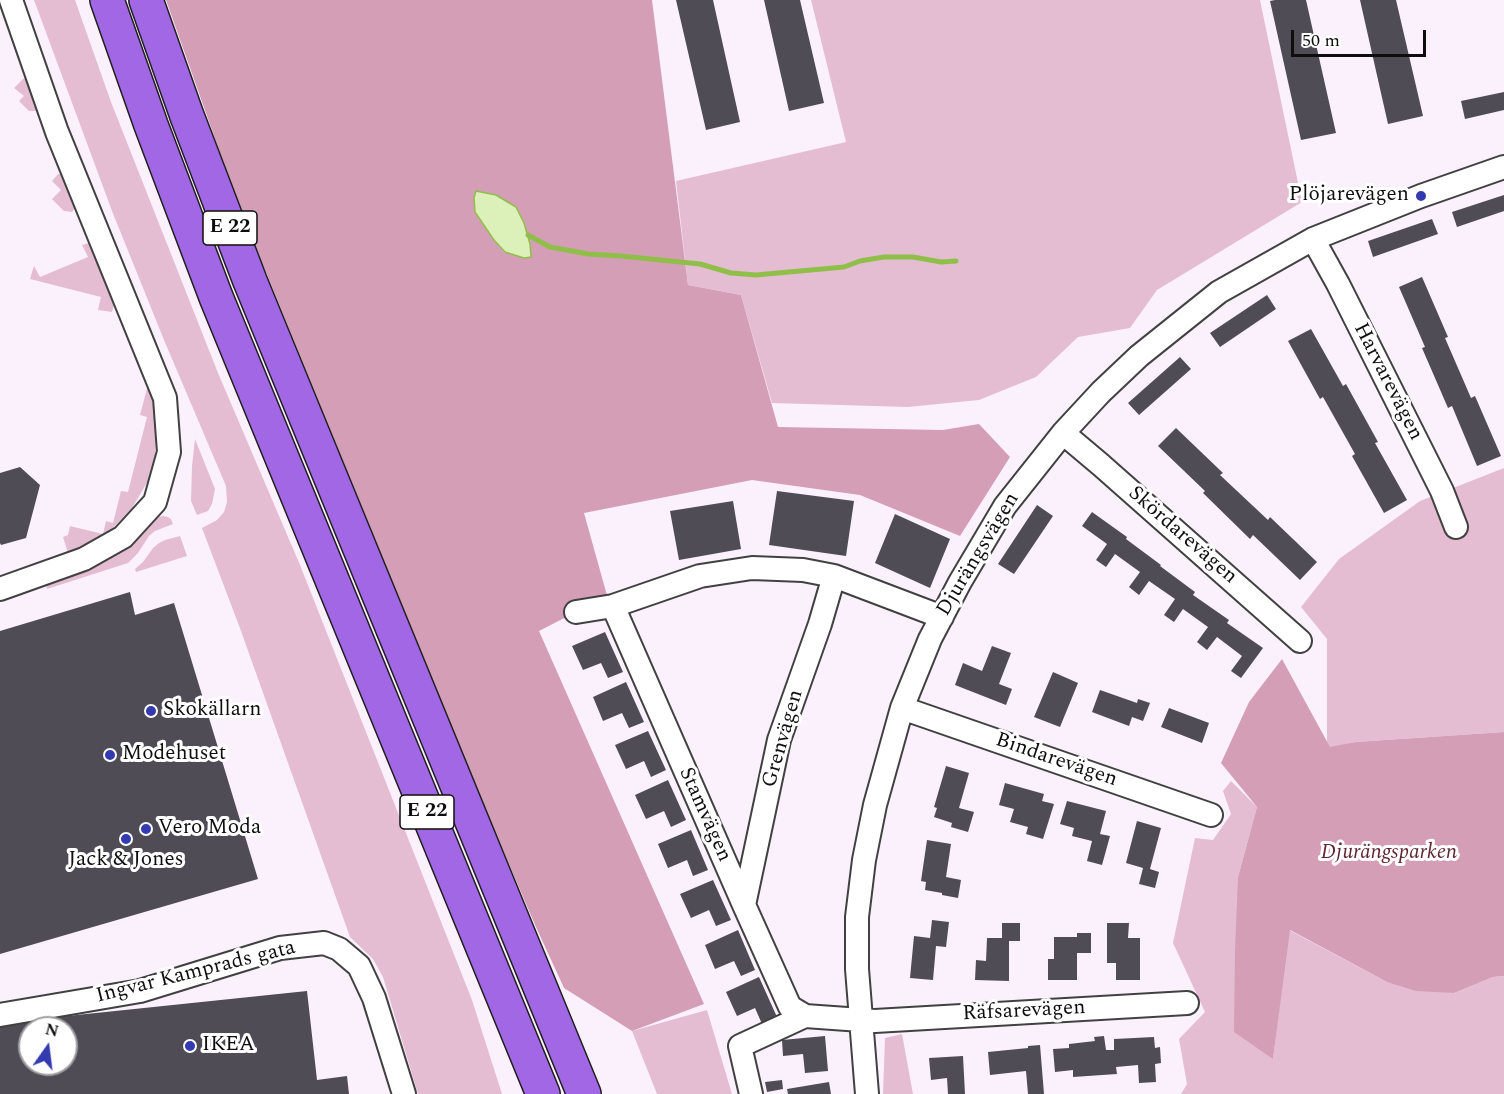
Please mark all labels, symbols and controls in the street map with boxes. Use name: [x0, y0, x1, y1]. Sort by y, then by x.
scale bar: [1294, 18, 1429, 56]
text: 50 m: [1302, 27, 1340, 54]
place label: Plöjarevägen: [1289, 183, 1409, 209]
marker: Plöjarevägen: [1414, 189, 1428, 203]
road number: E 22: [203, 211, 257, 245]
street label: Harvarevägen: [1347, 319, 1427, 445]
street label: Skördarevägen: [1122, 482, 1242, 590]
street label: Djurängsvägen: [932, 489, 1026, 621]
street label: Grenvägen: [758, 687, 810, 791]
place label: Skokällarn: [163, 698, 262, 724]
marker: Skokällarn: [144, 704, 158, 718]
street label: Bindarevägen: [992, 728, 1120, 794]
place label: Modehuset: [122, 742, 226, 768]
marker: Modehuset: [103, 748, 117, 762]
street label: Stamvägen: [672, 764, 736, 866]
road number: E 22: [400, 795, 454, 829]
place label: Vero Moda: [158, 816, 261, 842]
marker: Vero Moda: [139, 822, 153, 836]
marker: Jack & Jones: [119, 832, 133, 846]
park label: Djurängsparken: [1321, 841, 1457, 867]
place label: Jack & Jones: [68, 848, 184, 874]
street label: Ingvar Kamprads gata: [94, 936, 298, 1010]
street label: Räfsarevägen: [962, 996, 1086, 1028]
north arrow: [18, 1016, 78, 1076]
text: N: [43, 1017, 61, 1044]
place label: IKEA: [202, 1033, 255, 1059]
marker: IKEA: [183, 1039, 197, 1053]

